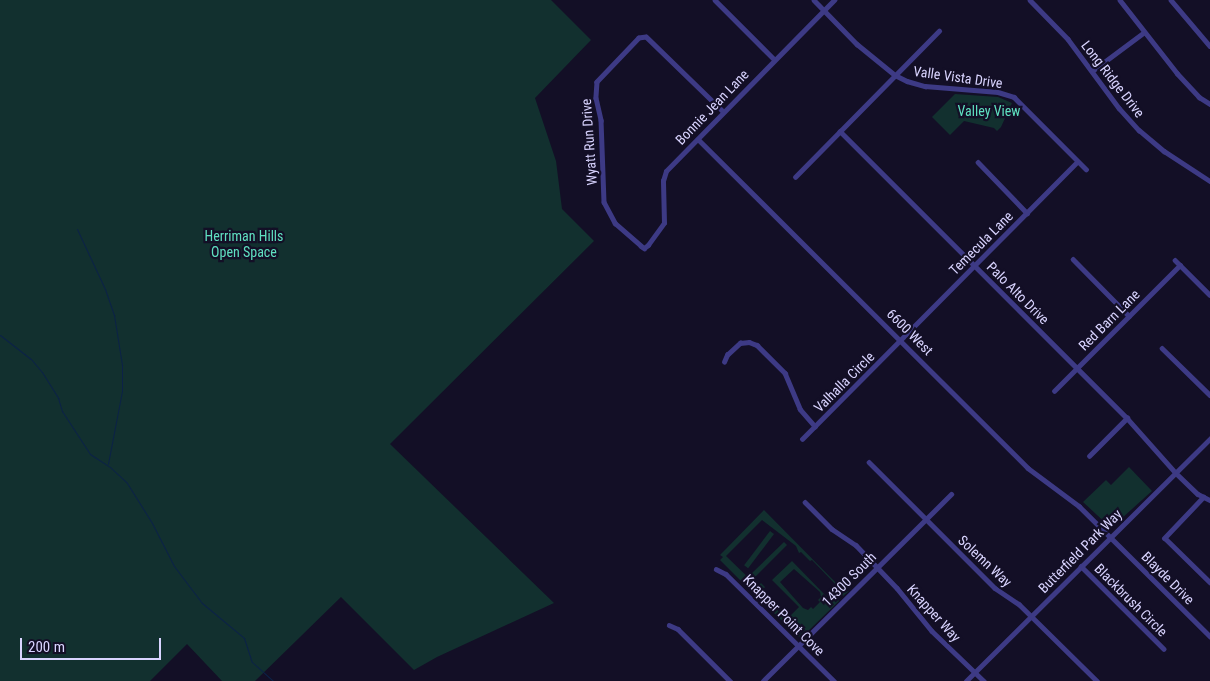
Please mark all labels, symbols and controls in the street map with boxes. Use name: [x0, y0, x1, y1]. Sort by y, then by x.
street label: Long Ridge Drive: [1078, 37, 1148, 121]
street label: Valle Vista Drive: [912, 62, 1004, 92]
street label: Bonnie Jean Lane: [672, 66, 752, 148]
street label: Wyatt Run Drive: [578, 98, 600, 186]
park label: Valley View: [958, 103, 1020, 119]
street label: Temecula Lane: [946, 208, 1016, 278]
park label: Herriman Hills Open Space: [205, 228, 283, 260]
street label: Palo Alto Drive: [983, 258, 1053, 328]
street label: Red Barn Lane: [1075, 286, 1143, 354]
street label: 6600 West: [883, 305, 937, 359]
street label: Valhalla Circle: [810, 348, 878, 416]
street label: Butterfield Park Way: [1035, 506, 1125, 596]
street label: Solemn Way: [955, 532, 1015, 590]
street label: 14300 South: [818, 548, 880, 610]
street label: Blayde Drive: [1138, 548, 1198, 608]
street label: Blackbrush Circle: [1091, 560, 1171, 640]
street label: Knapper Point Cove: [740, 571, 828, 659]
street label: Knapper Way: [904, 581, 964, 645]
scale bar: [22, 628, 164, 660]
text: 200 m: [28, 638, 65, 656]

